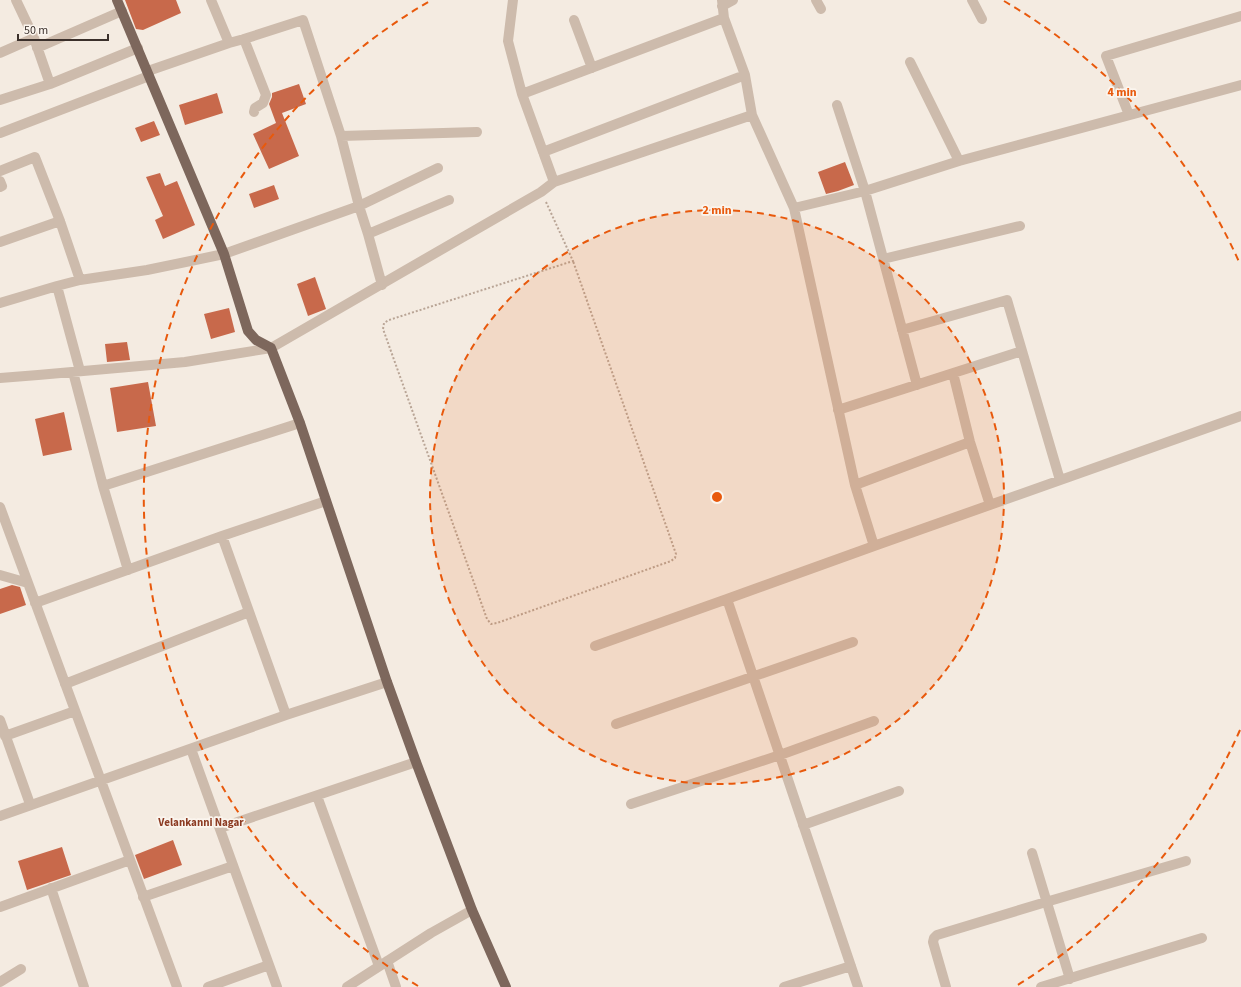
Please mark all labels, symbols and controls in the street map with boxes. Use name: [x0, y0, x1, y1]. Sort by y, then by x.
scale bar: [18, 16, 108, 42]
text: 50 m: [24, 22, 48, 39]
text: 4 min: [1107, 84, 1137, 101]
text: 2 min: [702, 202, 732, 219]
centre of rings: [710, 490, 724, 504]
district label: Velankanni Nagar: [157, 815, 244, 830]

